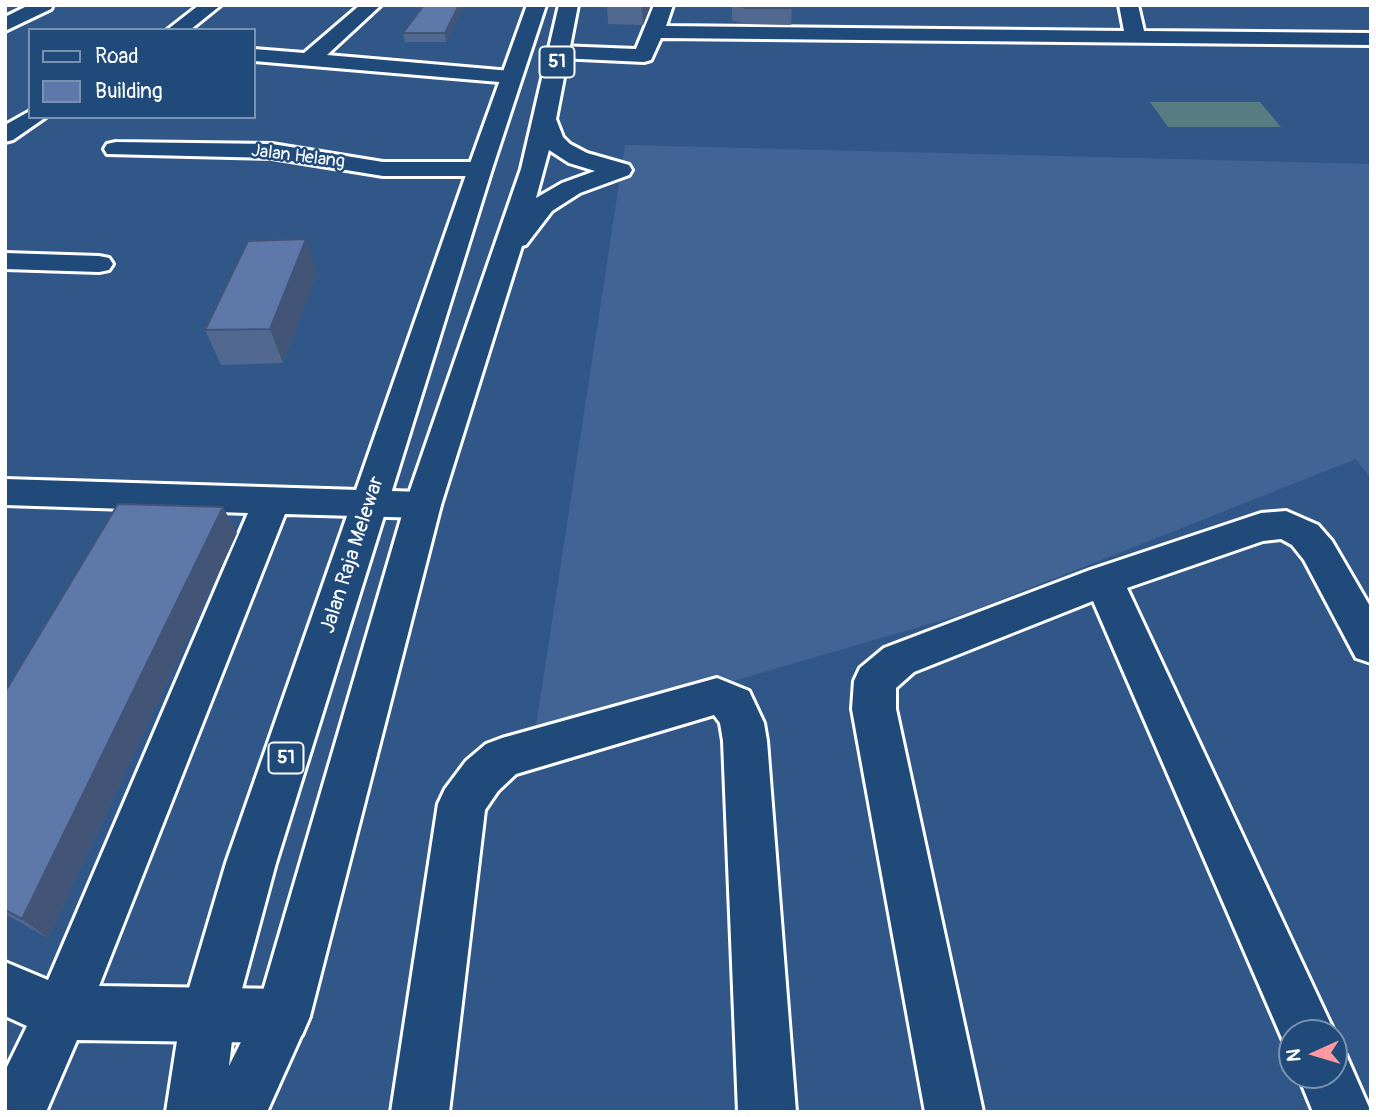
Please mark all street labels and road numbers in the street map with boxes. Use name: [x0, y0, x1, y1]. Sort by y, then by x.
road number: 51: [540, 46, 574, 78]
street label: Jalan Helang: [250, 141, 346, 173]
street label: Jalan Raja Melewar: [316, 473, 390, 637]
road number: 51: [268, 743, 304, 774]

